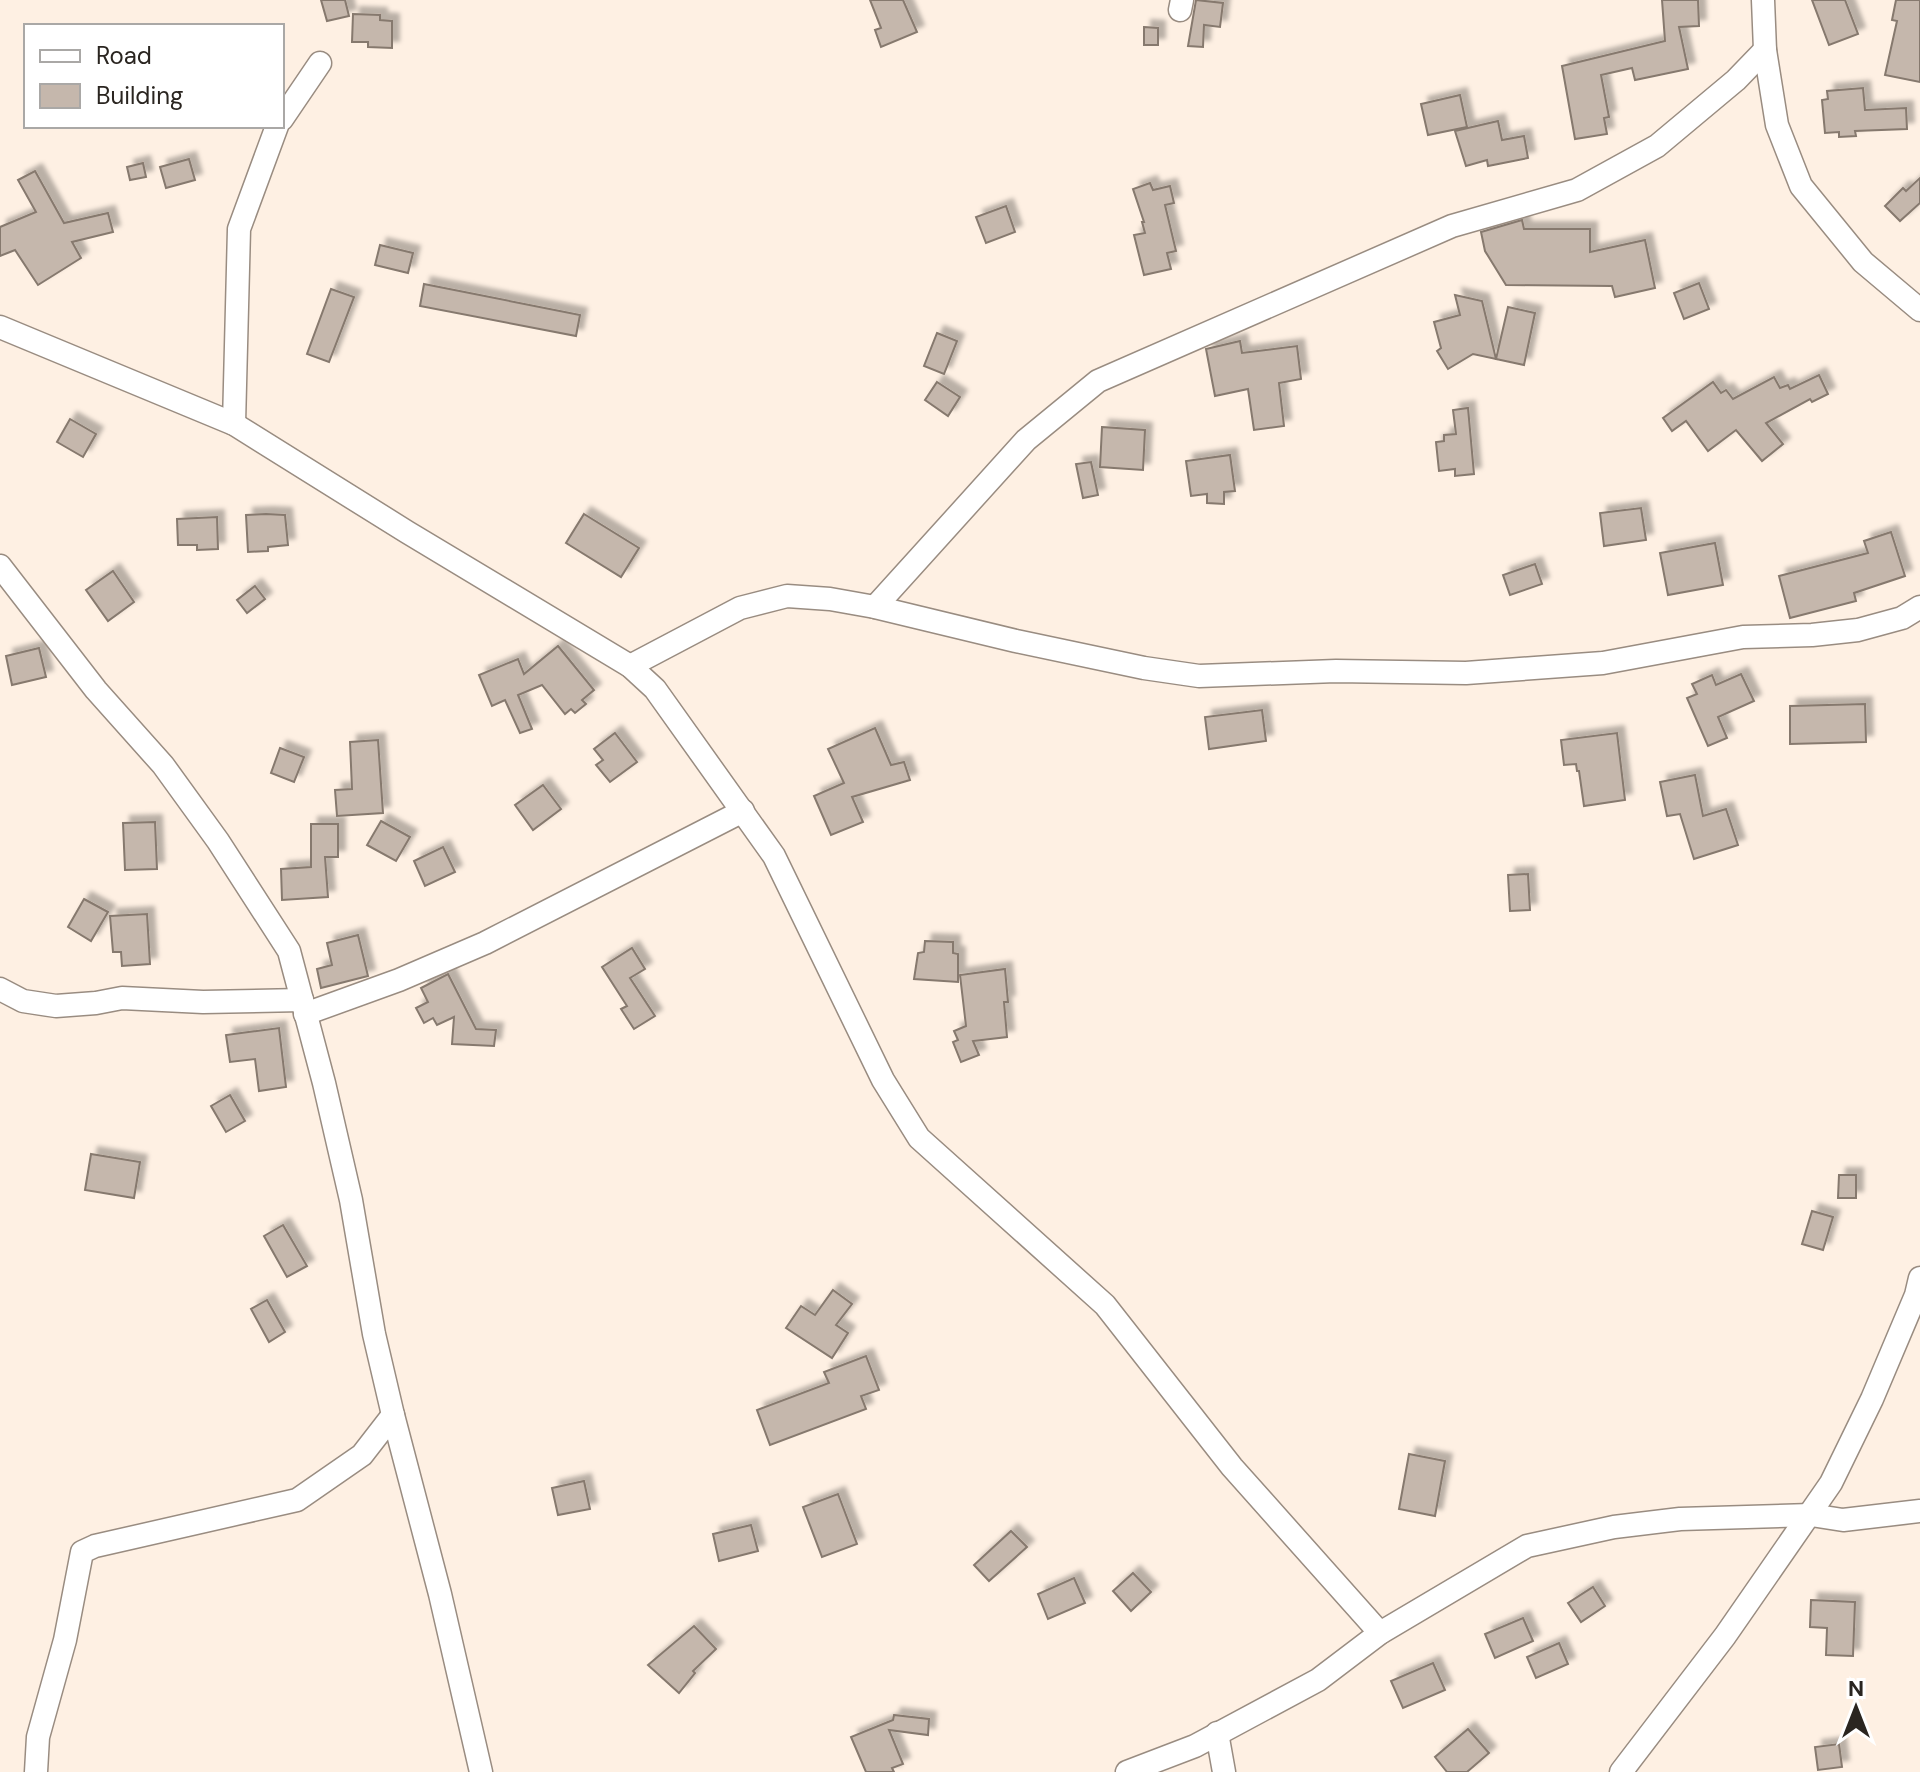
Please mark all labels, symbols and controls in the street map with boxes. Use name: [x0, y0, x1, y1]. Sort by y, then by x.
legend: [24, 24, 284, 128]
text: Road: [96, 40, 152, 71]
text: Building: [96, 80, 183, 111]
north arrow: [1816, 1668, 1896, 1748]
text: N: [1848, 1674, 1864, 1703]

